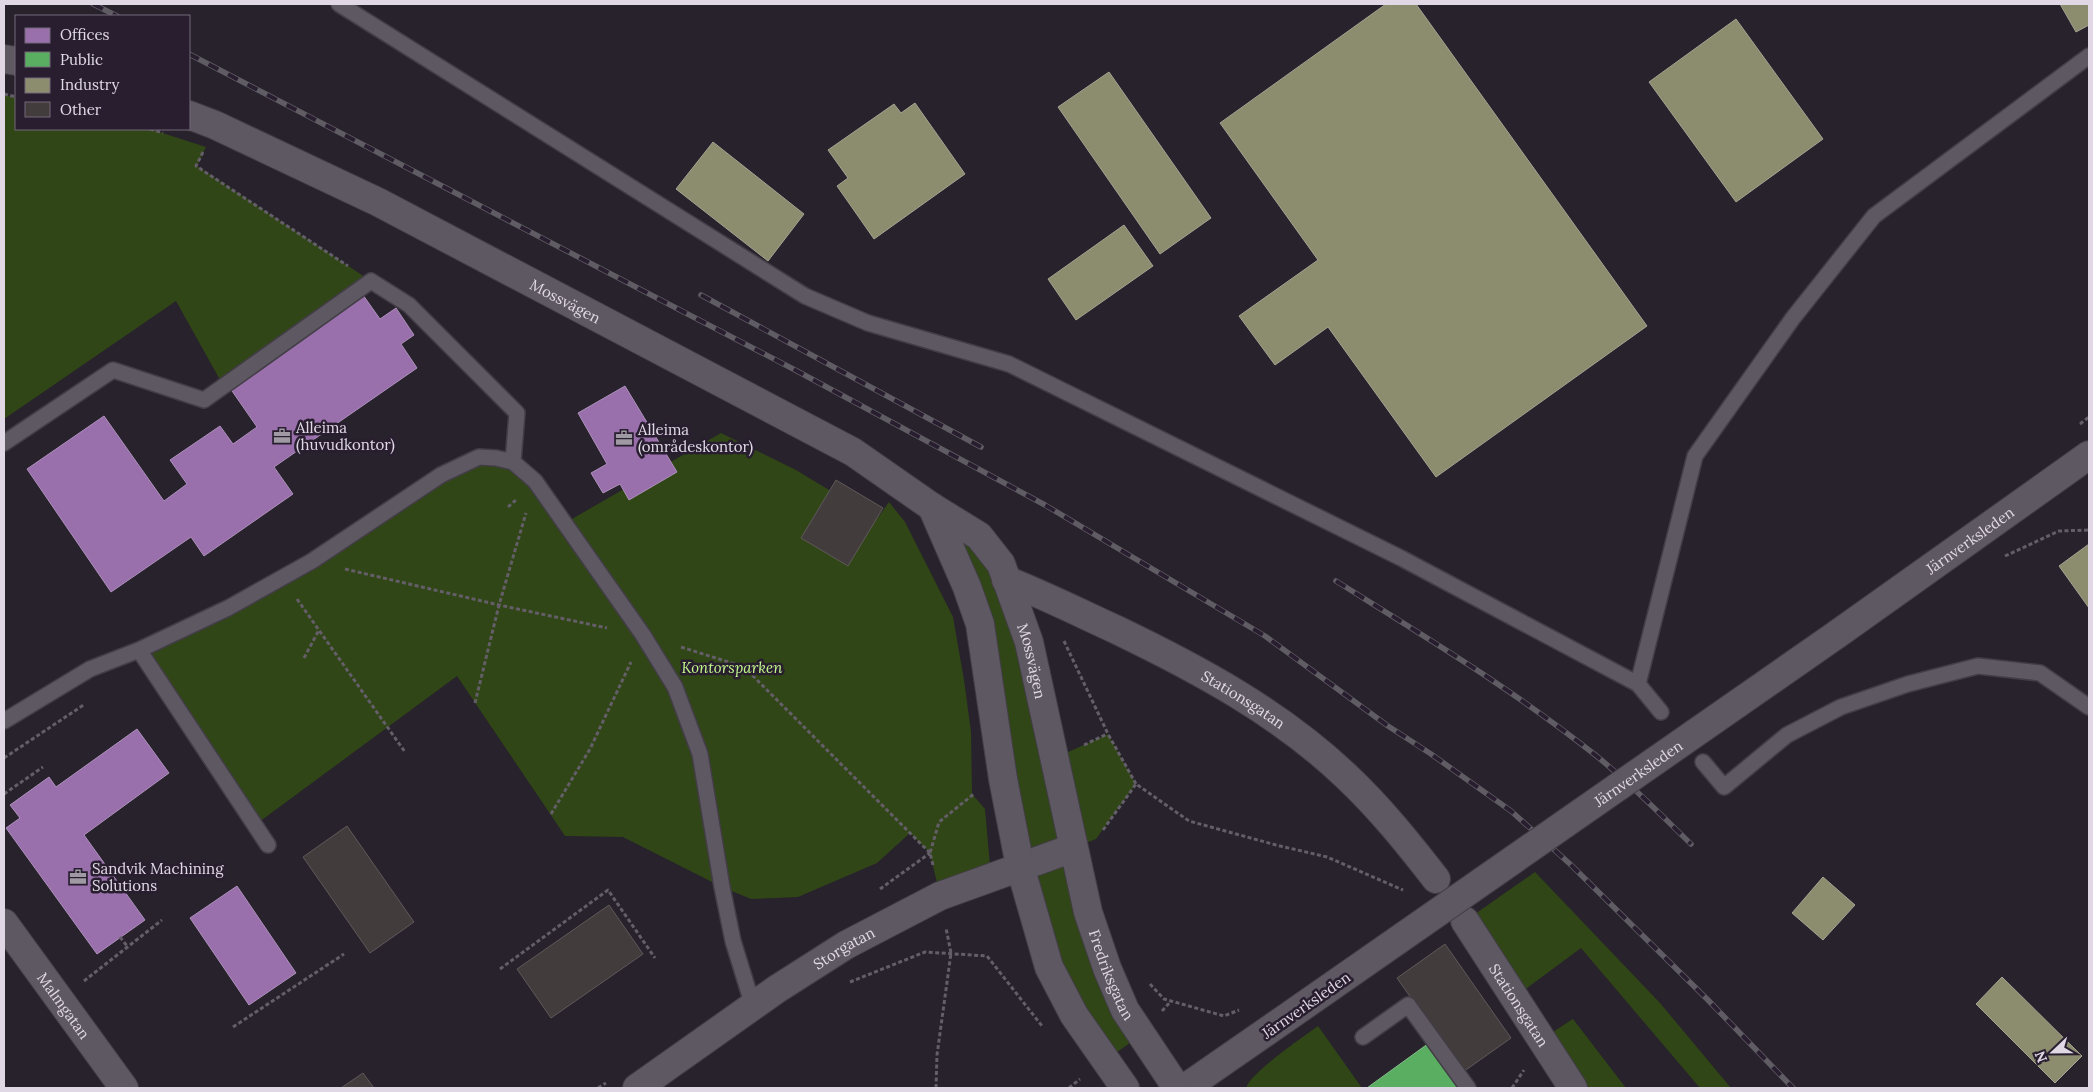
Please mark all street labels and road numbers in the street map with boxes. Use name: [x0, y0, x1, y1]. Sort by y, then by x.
street label: Mossvägen: [527, 274, 604, 327]
street label: Järnverksleden: [1921, 502, 2018, 578]
street label: Mossvägen: [1014, 621, 1051, 700]
street label: Stationsgatan: [1198, 666, 1289, 732]
street label: Järnverksleden: [1589, 735, 1686, 811]
street label: Storgatan: [809, 922, 878, 973]
street label: Fredriksgatan: [1085, 927, 1138, 1023]
street label: Stationsgatan: [1485, 960, 1553, 1050]
street label: Järnverksleden: [1257, 967, 1354, 1043]
street label: Malmgatan: [33, 969, 95, 1042]

